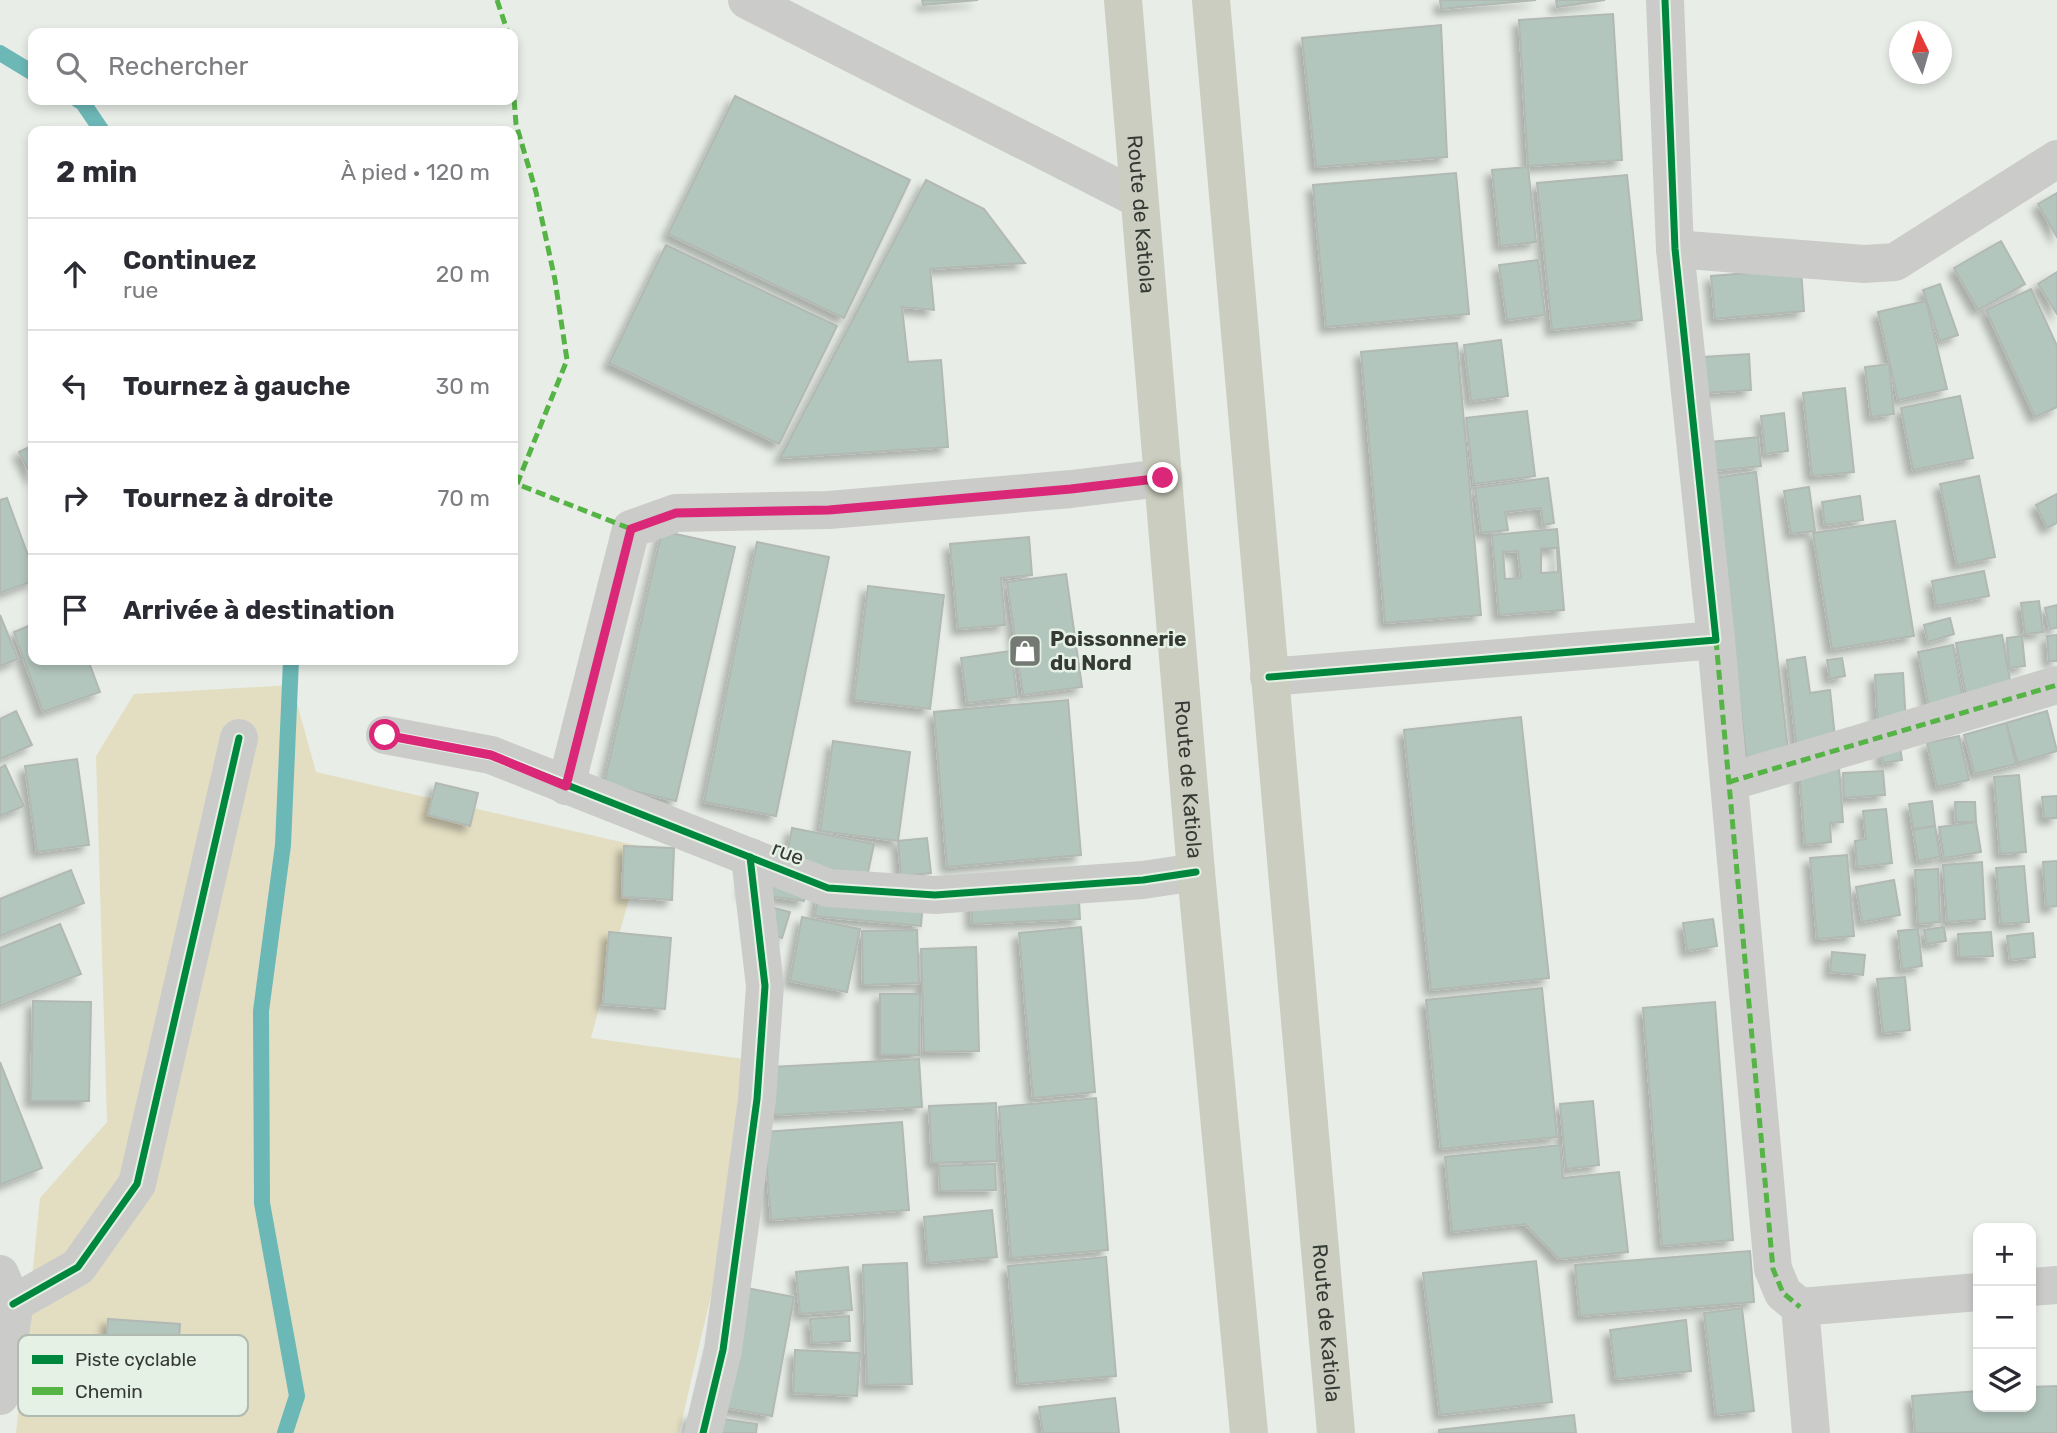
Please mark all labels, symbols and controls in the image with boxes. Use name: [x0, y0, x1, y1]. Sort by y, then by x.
north arrow: [1889, 21, 1952, 84]
search box: [28, 28, 518, 105]
icon: search: [52, 48, 90, 86]
text: Rechercher: [108, 51, 248, 82]
street label: Route de Katiola: [1122, 134, 1161, 294]
text: 2 min: [56, 154, 137, 190]
text: À pied · 120 m: [341, 158, 490, 186]
text: Continuez: [123, 245, 256, 276]
icon: ahead: [56, 255, 94, 293]
text: 20 m: [436, 260, 490, 288]
text: rue: [123, 276, 158, 304]
icon: left: [56, 367, 94, 405]
text: Tournez à gauche: [123, 371, 351, 402]
text: 30 m: [435, 372, 490, 400]
route end: [1147, 462, 1178, 493]
icon: right: [56, 479, 94, 517]
text: Tournez à droite: [123, 483, 333, 514]
text: 70 m: [438, 484, 490, 512]
icon: arrive: [56, 591, 94, 629]
text: Arrivée à destination: [123, 595, 395, 626]
place label: Poissonnerie du Nord: [1050, 626, 1186, 675]
shop icon: Poissonnerie du Nord: [1006, 632, 1044, 670]
street label: Route de Katiola: [1170, 699, 1208, 859]
route start: [369, 719, 400, 750]
street label: rue: [768, 835, 808, 870]
map controls: [1973, 1223, 2036, 1412]
button: +: [1973, 1223, 2036, 1286]
street label: Route de Katiola: [1308, 1243, 1346, 1403]
button: −: [1973, 1286, 2036, 1349]
legend: [18, 1335, 248, 1416]
text: Piste cyclable: [75, 1348, 197, 1371]
button: layers: [1973, 1349, 2036, 1412]
text: Chemin: [75, 1380, 143, 1403]

